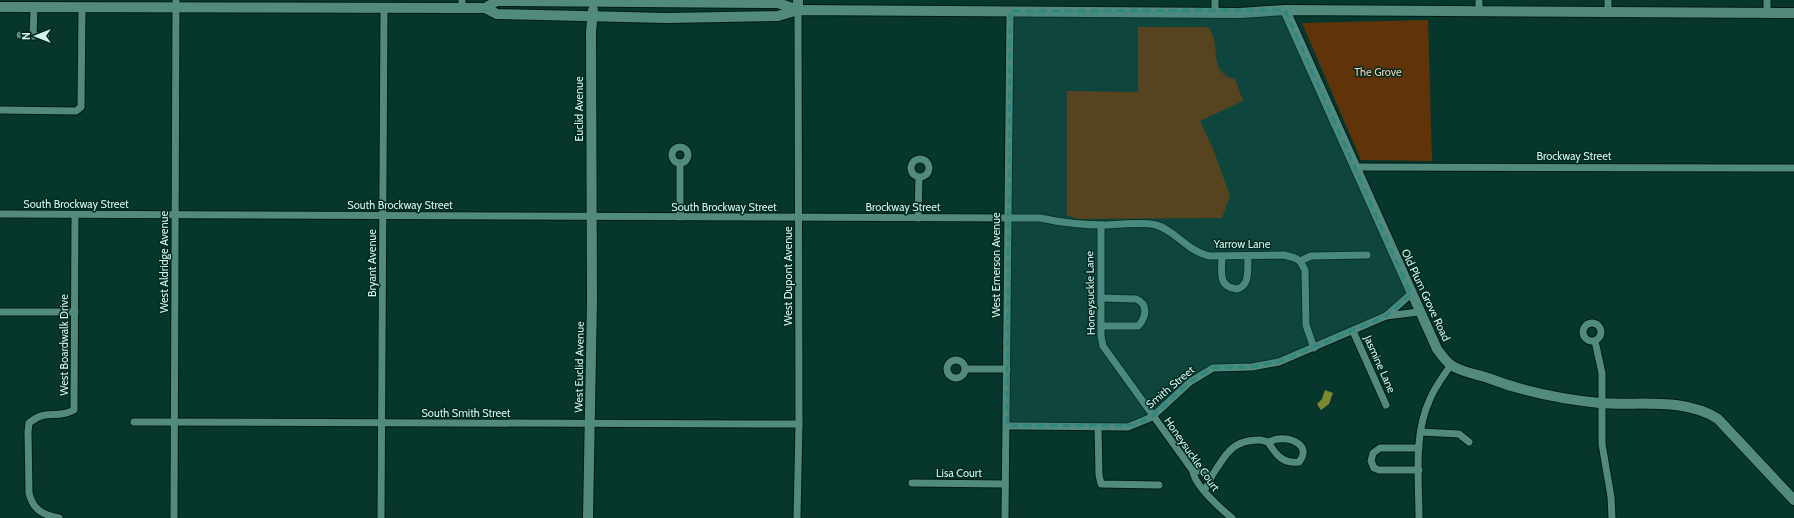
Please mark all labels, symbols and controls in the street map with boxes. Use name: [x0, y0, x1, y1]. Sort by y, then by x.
north arrow: [16, 16, 56, 56]
text: N: [19, 32, 33, 40]
park label: The Grove: [1354, 65, 1402, 79]
street label: Euclid Avenue: [572, 76, 586, 142]
street label: Brockway Street: [1536, 149, 1612, 163]
street label: South Brockway Street: [23, 197, 129, 211]
street label: South Brockway Street: [347, 198, 453, 212]
street label: South Brockway Street: [671, 200, 777, 214]
street label: Brockway Street: [865, 200, 941, 214]
street label: West Aldridge Avenue: [157, 211, 171, 313]
street label: West Emerson Avenue: [989, 212, 1003, 318]
street label: West Dupont Avenue: [781, 226, 795, 326]
street label: Bryant Avenue: [365, 229, 379, 297]
street label: Yarrow Lane: [1213, 237, 1271, 251]
street label: Old Plum Grove Road: [1398, 247, 1454, 343]
street label: Honeysuckle Lane: [1082, 250, 1098, 335]
street label: West Boardwalk Drive: [57, 294, 71, 396]
street label: West Euclid Avenue: [571, 321, 587, 413]
street label: Jasmine Lane: [1361, 332, 1399, 395]
street label: Smith Street: [1143, 363, 1197, 411]
street label: South Smith Street: [421, 406, 511, 420]
street label: Honeysuckle Court: [1161, 414, 1223, 494]
street label: Lisa Court: [936, 466, 982, 480]

